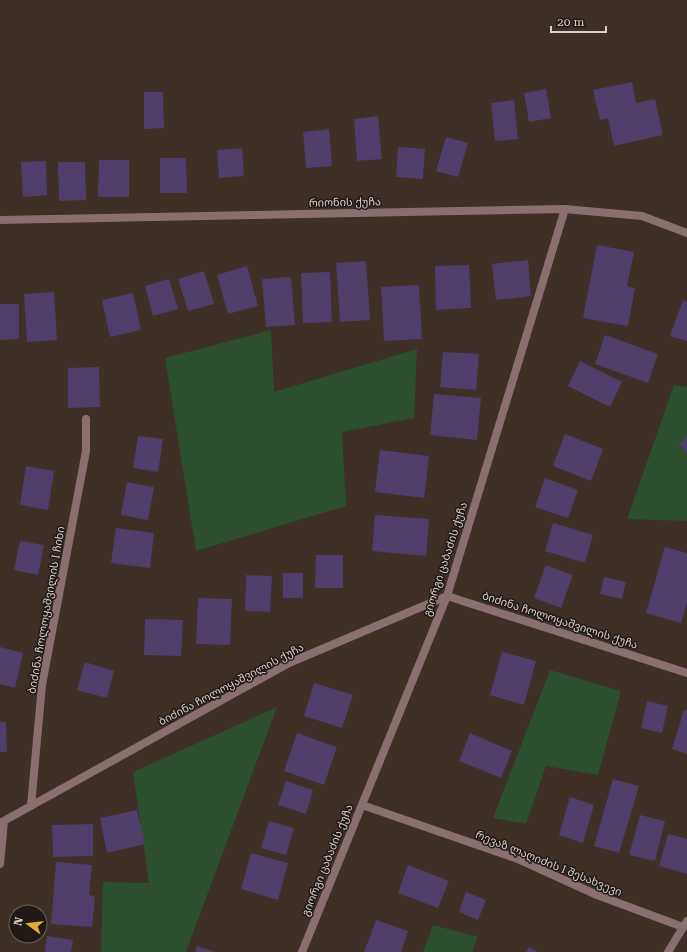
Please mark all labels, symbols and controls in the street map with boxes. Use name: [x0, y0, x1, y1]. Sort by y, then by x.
scale bar: [551, 8, 606, 34]
text: 20 m: [557, 15, 584, 29]
street label: რიონის ქუჩა: [309, 195, 381, 210]
street label: გიორგი ცაბაძის ქუჩა: [421, 500, 470, 618]
street label: ბიძინა ჩოლოყაშვილის I ჩიხი: [25, 525, 68, 695]
street label: ბიძინა ჩოლოყაშვილის ქუჩა: [480, 589, 639, 652]
street label: ბიძინა ჩოლოყაშვილის ქუჩა: [156, 641, 306, 728]
street label: გიორგი ცაბაძის ქუჩა: [299, 802, 356, 918]
street label: რევაზ ლაღიძის I შესახვევი: [474, 828, 624, 899]
north arrow: [8, 904, 48, 944]
text: N: [11, 915, 26, 927]

